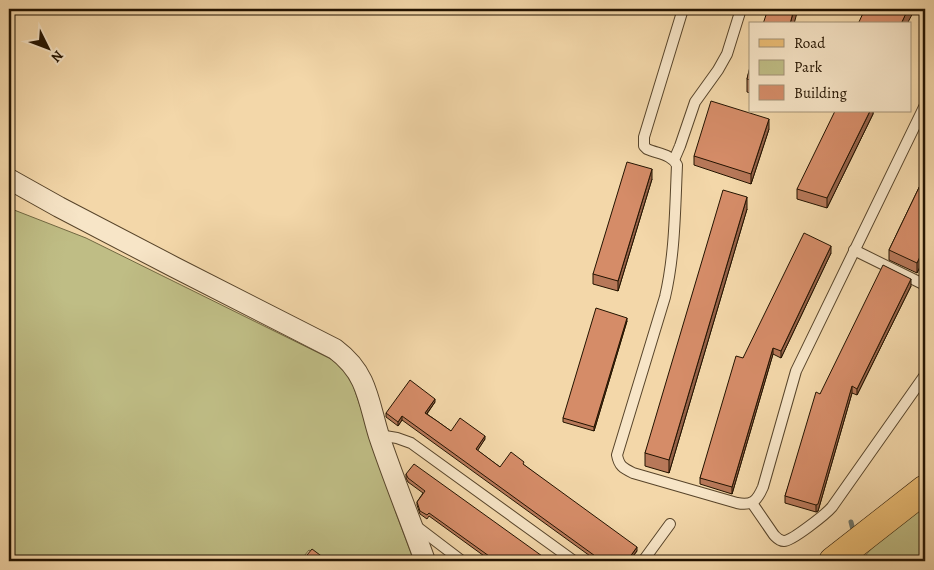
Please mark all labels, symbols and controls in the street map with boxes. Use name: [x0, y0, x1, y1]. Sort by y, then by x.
north arrow: [22, 22, 72, 72]
legend: [749, 22, 912, 112]
text: Road: [794, 33, 826, 53]
text: N: [47, 46, 68, 67]
text: Park: [794, 57, 823, 77]
text: Building: [794, 83, 847, 103]

